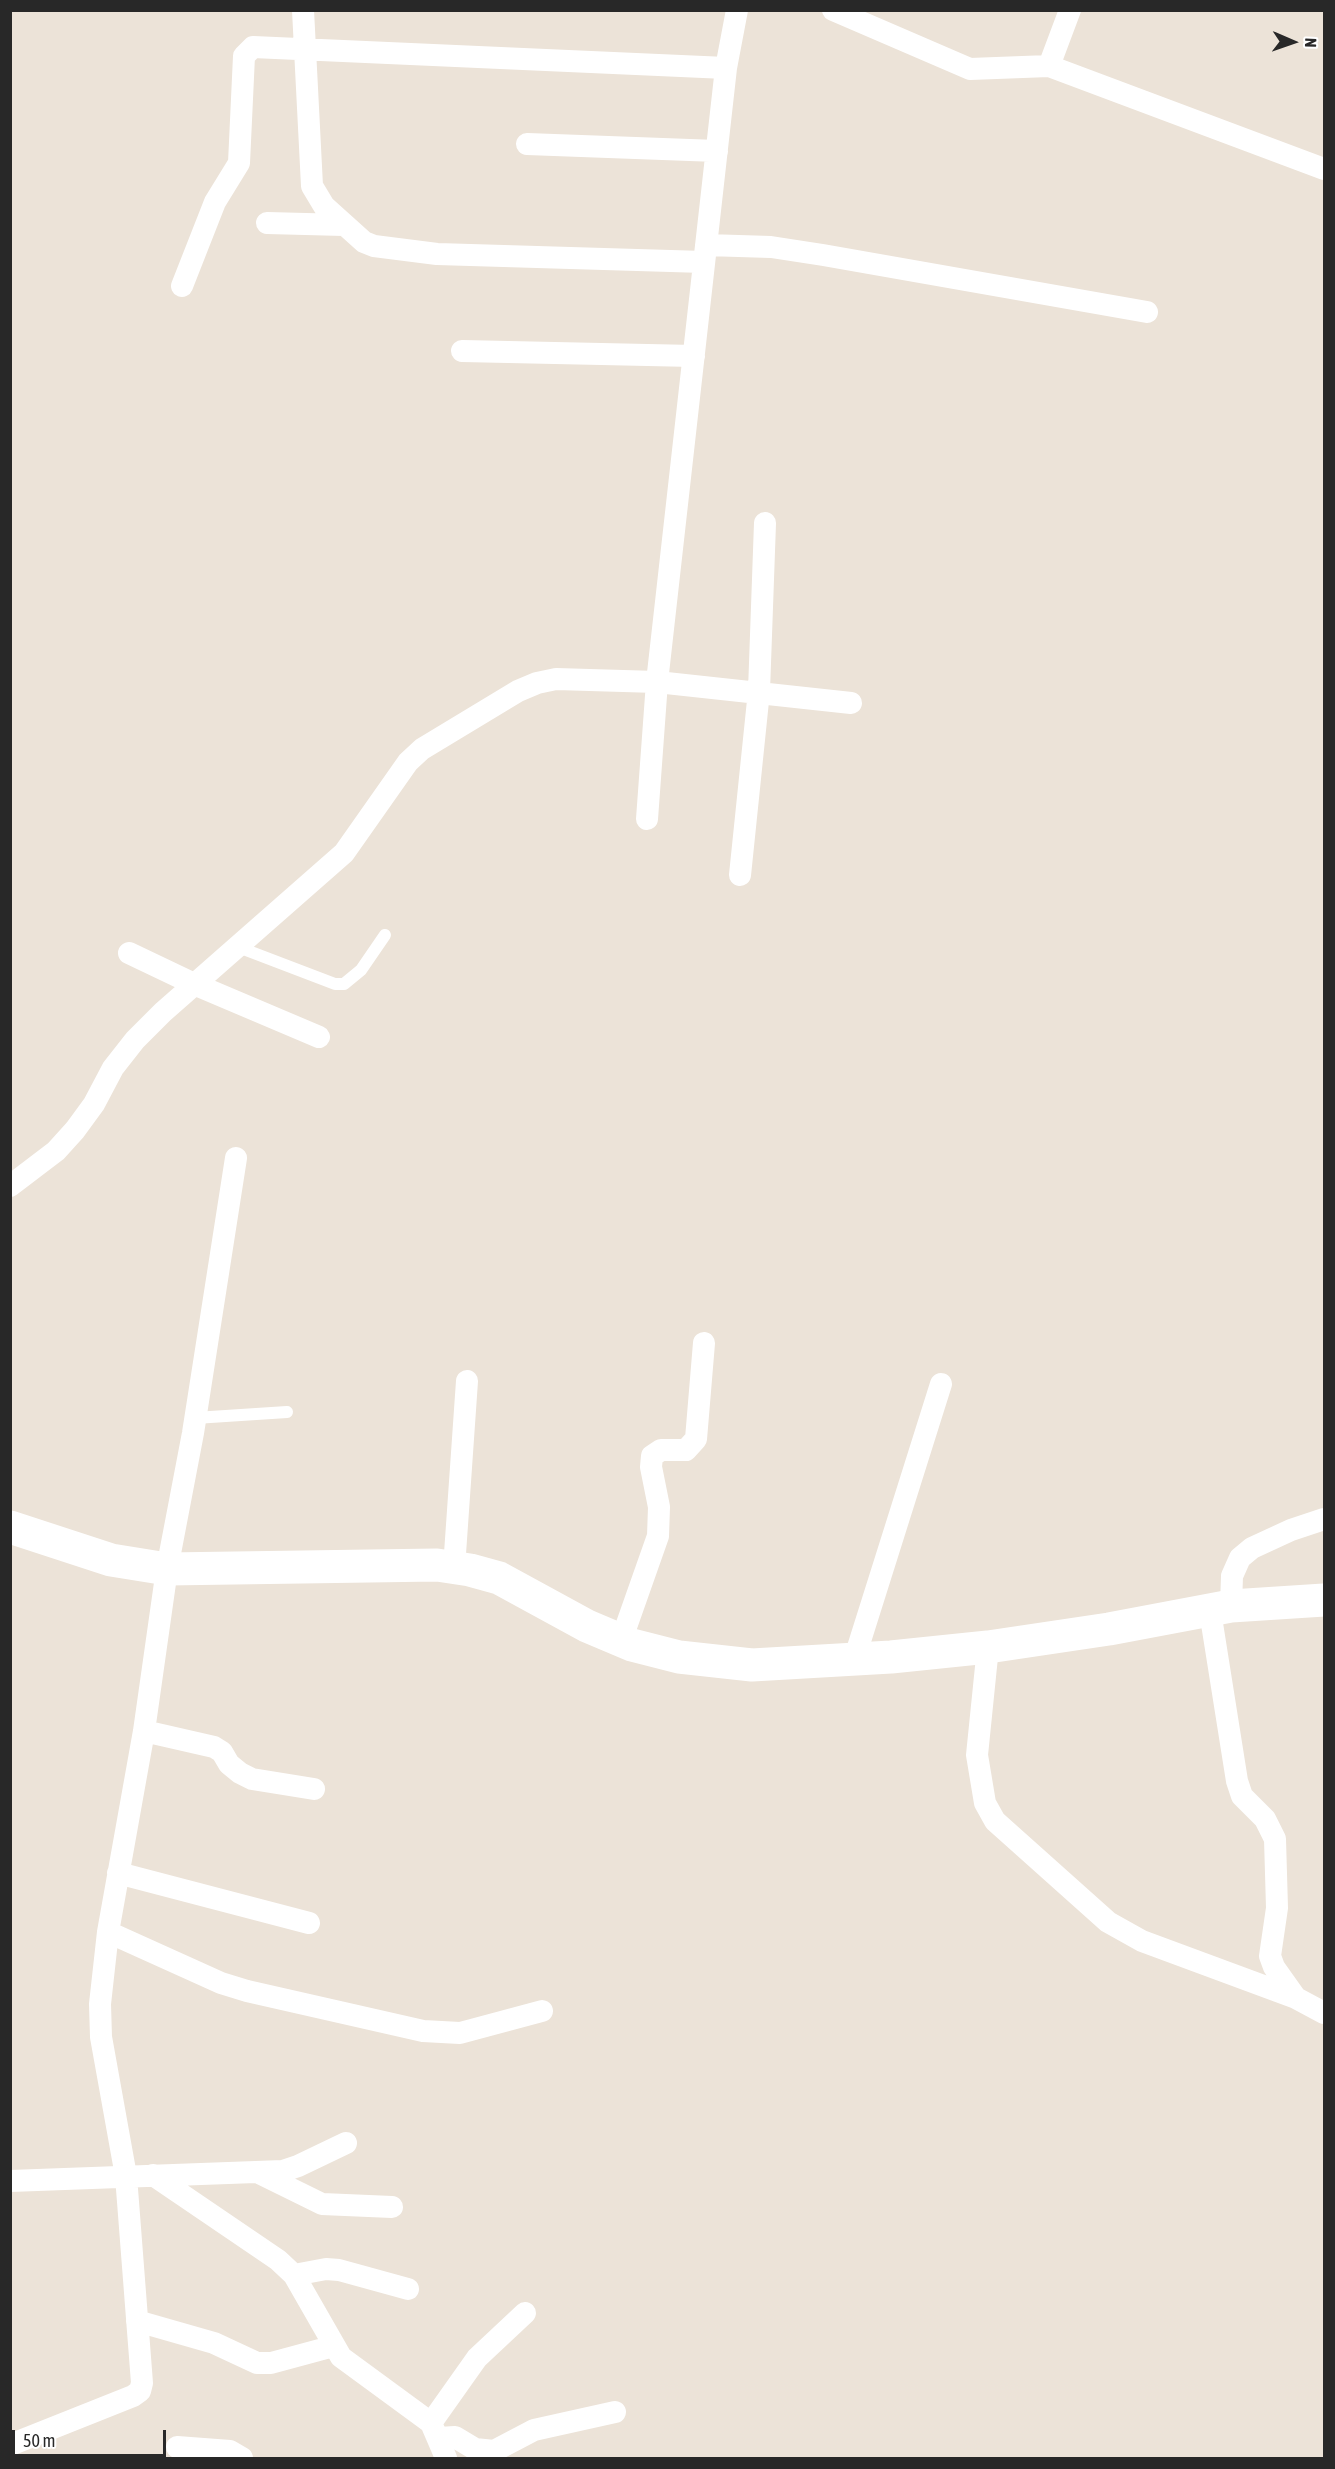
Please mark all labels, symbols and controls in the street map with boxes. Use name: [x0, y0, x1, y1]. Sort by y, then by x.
north arrow: [1263, 12, 1323, 72]
text: N: [1302, 38, 1320, 48]
scale bar: [15, 2418, 170, 2456]
text: 50 m: [23, 2430, 55, 2451]

